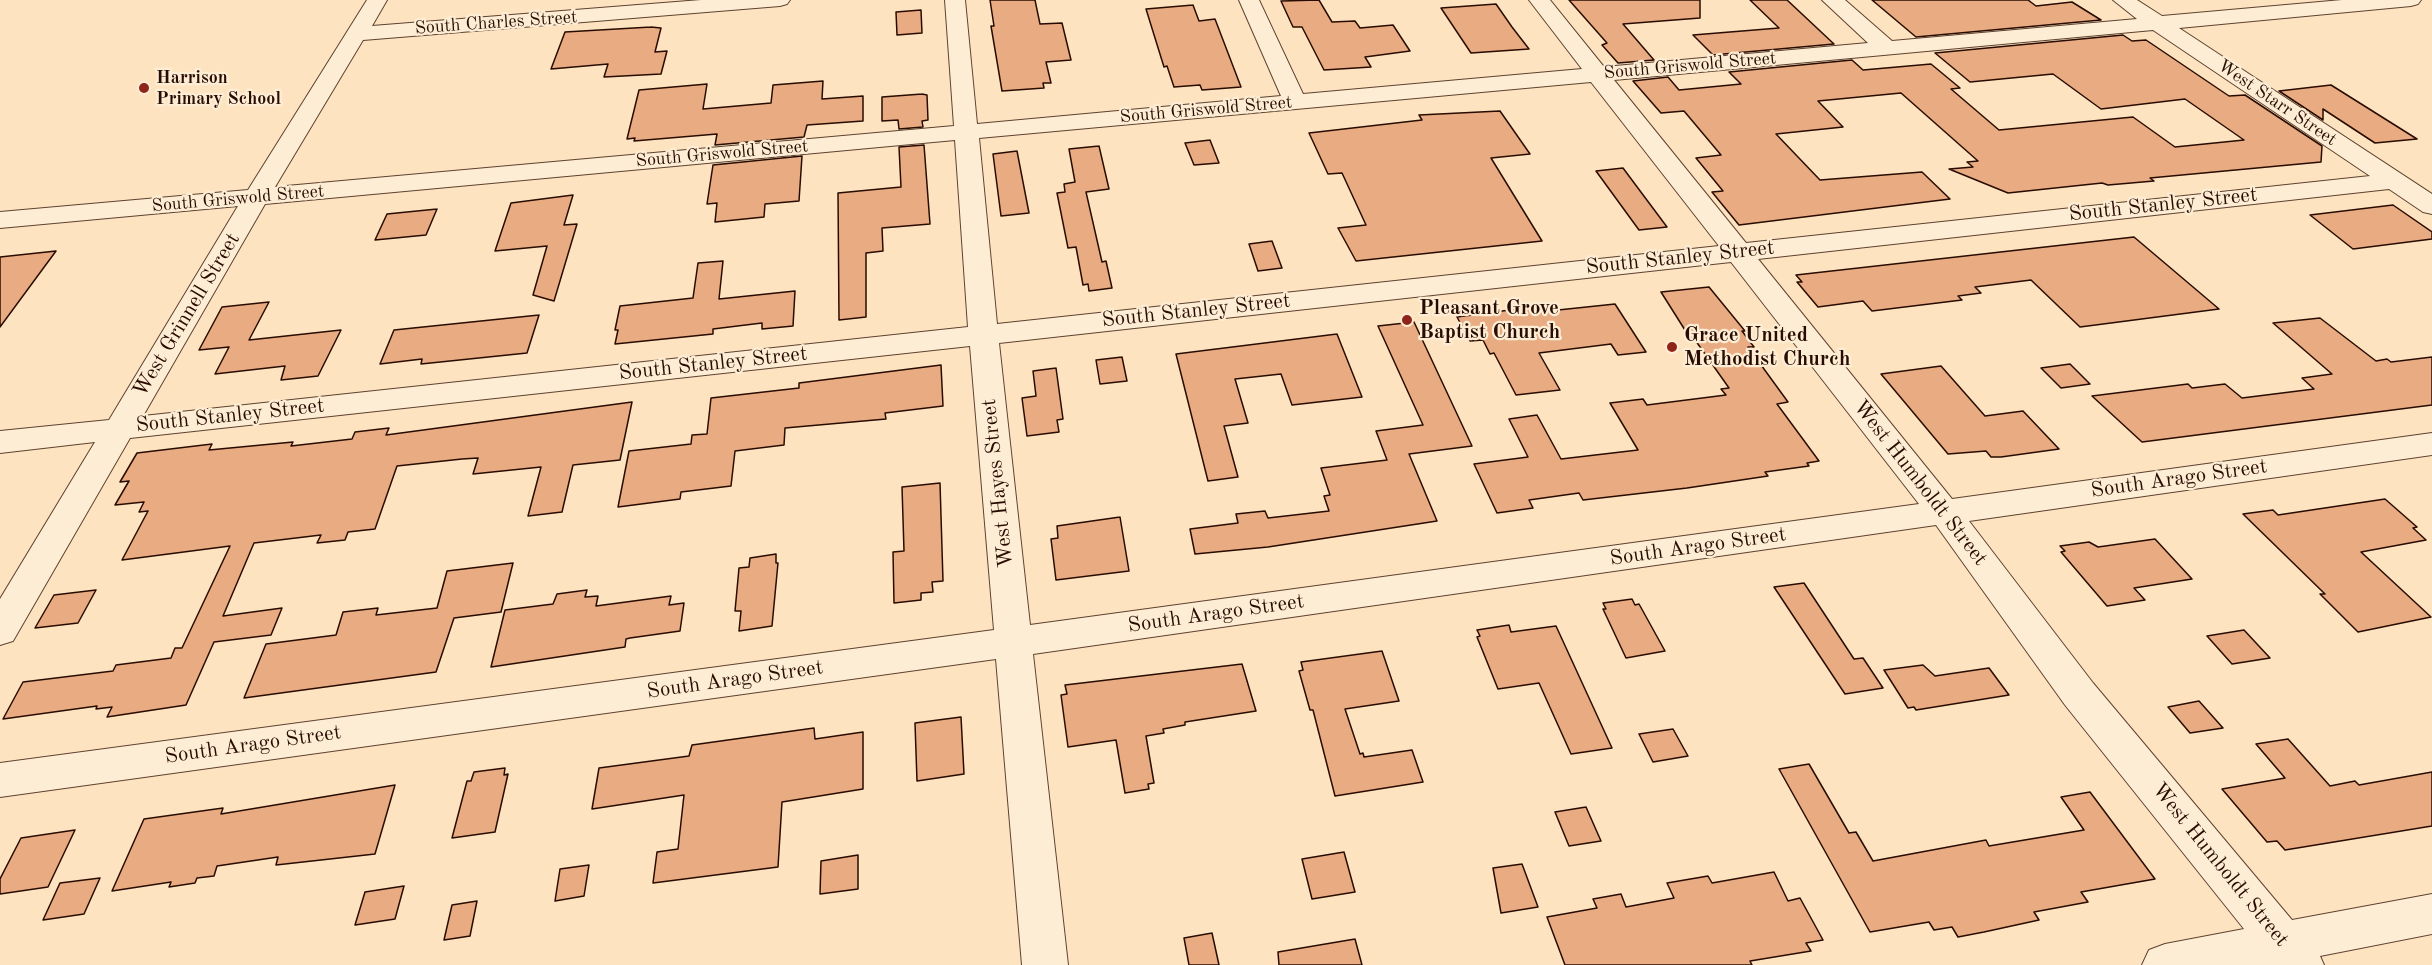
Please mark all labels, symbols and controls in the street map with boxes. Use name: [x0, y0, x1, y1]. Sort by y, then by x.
street label: South Charles Street: [414, 7, 578, 39]
street label: South Griswold Street: [1603, 48, 1777, 84]
street label: West Starr Street: [2213, 55, 2341, 151]
place label: Harrison Primary School: [156, 67, 281, 110]
marker: Harrison Primary School: [137, 81, 151, 95]
street label: South Griswold Street: [1119, 92, 1293, 128]
street label: South Griswold Street: [635, 136, 809, 172]
street label: South Griswold Street: [151, 181, 325, 217]
street label: South Stanley Street: [2068, 183, 2258, 227]
street label: West Grinnell Street: [128, 228, 246, 402]
street label: South Stanley Street: [1585, 236, 1775, 280]
street label: South Stanley Street: [1101, 289, 1291, 333]
place label: Pleasant Grove Baptist Church: [1419, 295, 1560, 345]
marker: Pleasant Grove Baptist Church: [1400, 313, 1414, 327]
place label: Grace United Methodist Church: [1684, 322, 1851, 372]
marker: Grace United Methodist Church: [1665, 340, 1679, 354]
street label: South Stanley Street: [618, 342, 808, 386]
street label: South Stanley Street: [135, 394, 325, 438]
street label: West Humboldt Street: [1847, 395, 1993, 571]
street label: West Hayes Street: [977, 397, 1019, 569]
street label: South Arago Street: [2089, 454, 2269, 504]
street label: South Arago Street: [1608, 522, 1788, 572]
street label: South Arago Street: [1126, 589, 1306, 639]
street label: South Arago Street: [645, 655, 825, 705]
street label: South Arago Street: [163, 720, 343, 770]
street label: West Humboldt Street: [2146, 778, 2294, 952]

